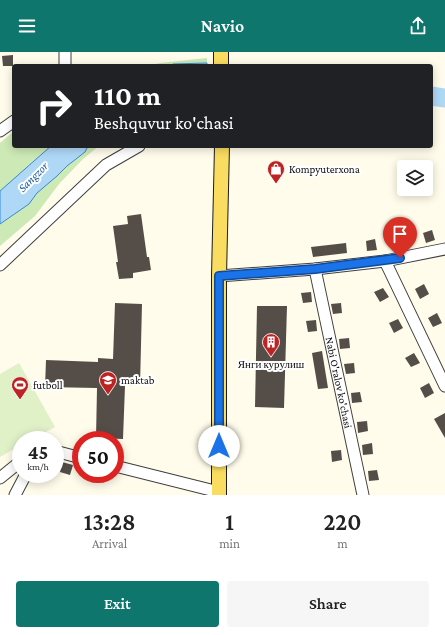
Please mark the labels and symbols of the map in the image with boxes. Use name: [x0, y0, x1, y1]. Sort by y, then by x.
water label: Sangzor: [15, 159, 51, 195]
shop icon: Kompyuterxona: [266, 159, 286, 184]
place label: Kompyuterxona: [289, 163, 360, 176]
pin: [383, 217, 417, 258]
building icon: Янги курулиш: [261, 332, 281, 357]
street label: Nabi O'ralov ko'chasi: [324, 336, 355, 429]
place label: Янги курулиш: [238, 358, 305, 370]
school or university icon: maktab: [98, 370, 118, 395]
place label: maktab: [121, 374, 155, 386]
sports icon: futboll: [10, 375, 30, 400]
place label: futboll: [33, 379, 63, 391]
position arrow: [198, 425, 240, 467]
speed limit sign: 50: [72, 431, 124, 483]

